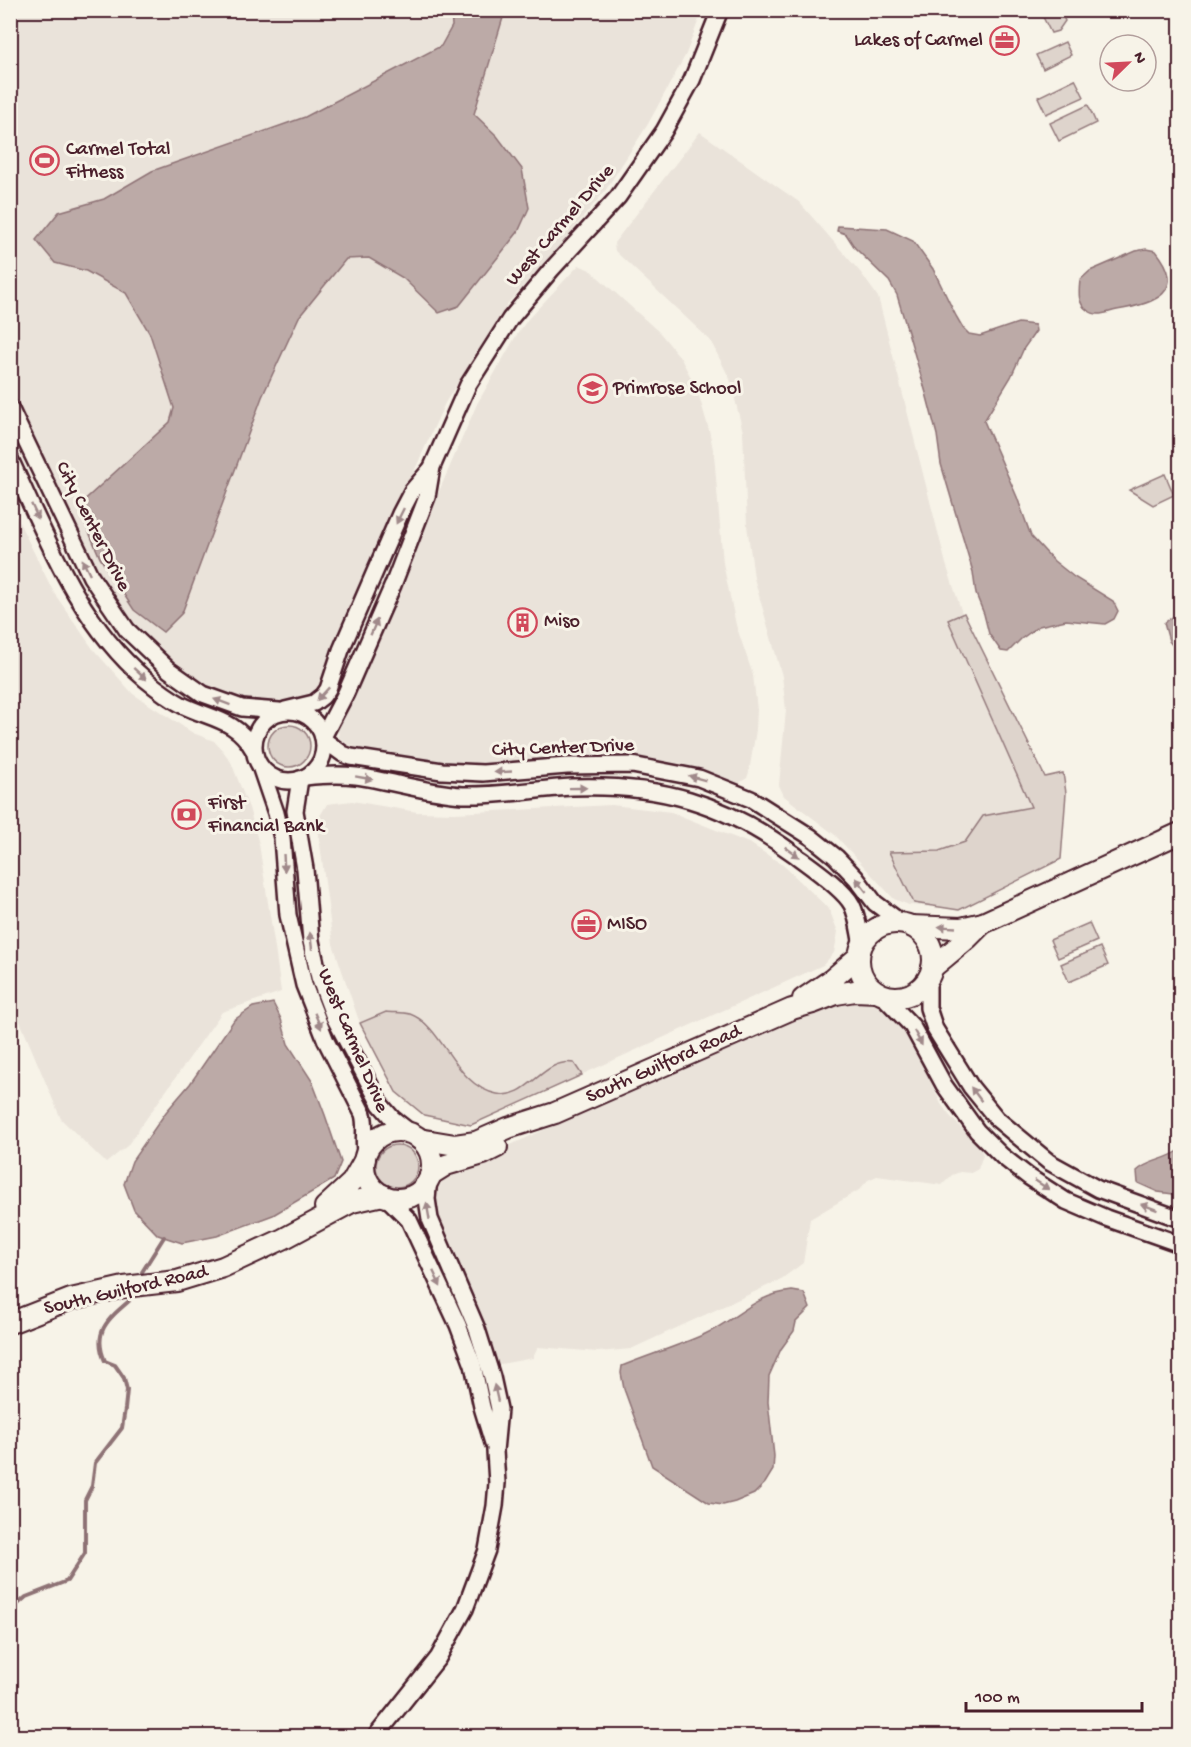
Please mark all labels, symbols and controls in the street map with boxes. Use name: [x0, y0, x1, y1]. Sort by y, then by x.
office icon: Lakes of Carmel: [988, 25, 1020, 57]
place label: Lakes of Carmel: [854, 30, 983, 53]
north arrow: [1098, 33, 1158, 93]
text: N: [1128, 50, 1150, 67]
place label: Carmel Total Fitness: [65, 139, 170, 185]
sports icon: Carmel Total Fitness: [29, 145, 61, 177]
street label: West Carmel Drive: [502, 160, 621, 292]
school or university icon: Primrose School: [576, 373, 608, 405]
place label: Primrose School: [612, 378, 742, 401]
street label: City Center Drive: [49, 458, 135, 596]
one-way arrow: [31, 504, 40, 521]
one-way arrow: [395, 507, 404, 524]
one-way arrow: [81, 559, 90, 576]
building icon: Miso: [507, 606, 539, 638]
place label: Miso: [544, 611, 580, 634]
one-way arrow: [369, 618, 379, 636]
one-way arrow: [133, 667, 148, 681]
one-way arrow: [316, 686, 330, 701]
one-way arrow: [213, 696, 231, 706]
street label: City Center Drive: [491, 735, 635, 763]
one-way arrow: [494, 767, 513, 776]
one-way arrow: [687, 773, 705, 782]
one-way arrow: [354, 774, 373, 783]
one-way arrow: [568, 783, 587, 792]
place label: First Financial Bank: [207, 793, 326, 839]
bank icon: First Financial Bank: [171, 799, 203, 831]
one-way arrow: [784, 846, 799, 858]
one-way arrow: [280, 854, 289, 873]
one-way arrow: [855, 877, 867, 892]
office icon: MISO: [570, 909, 602, 941]
place label: MISO: [607, 914, 647, 937]
one-way arrow: [937, 923, 956, 932]
one-way arrow: [307, 931, 316, 950]
street label: West Carmel Drive: [311, 966, 393, 1117]
one-way arrow: [313, 1013, 322, 1030]
street label: South Guilford Road: [583, 1020, 747, 1110]
one-way arrow: [913, 1029, 923, 1047]
one-way arrow: [970, 1086, 983, 1102]
one-way arrow: [1033, 1179, 1049, 1191]
one-way arrow: [424, 1201, 433, 1220]
one-way arrow: [1140, 1202, 1158, 1212]
street label: South Guilford Road: [42, 1260, 212, 1321]
one-way arrow: [432, 1271, 441, 1288]
one-way arrow: [491, 1384, 500, 1403]
scale bar: [966, 1675, 1142, 1713]
text: 100 m: [974, 1688, 1020, 1709]

